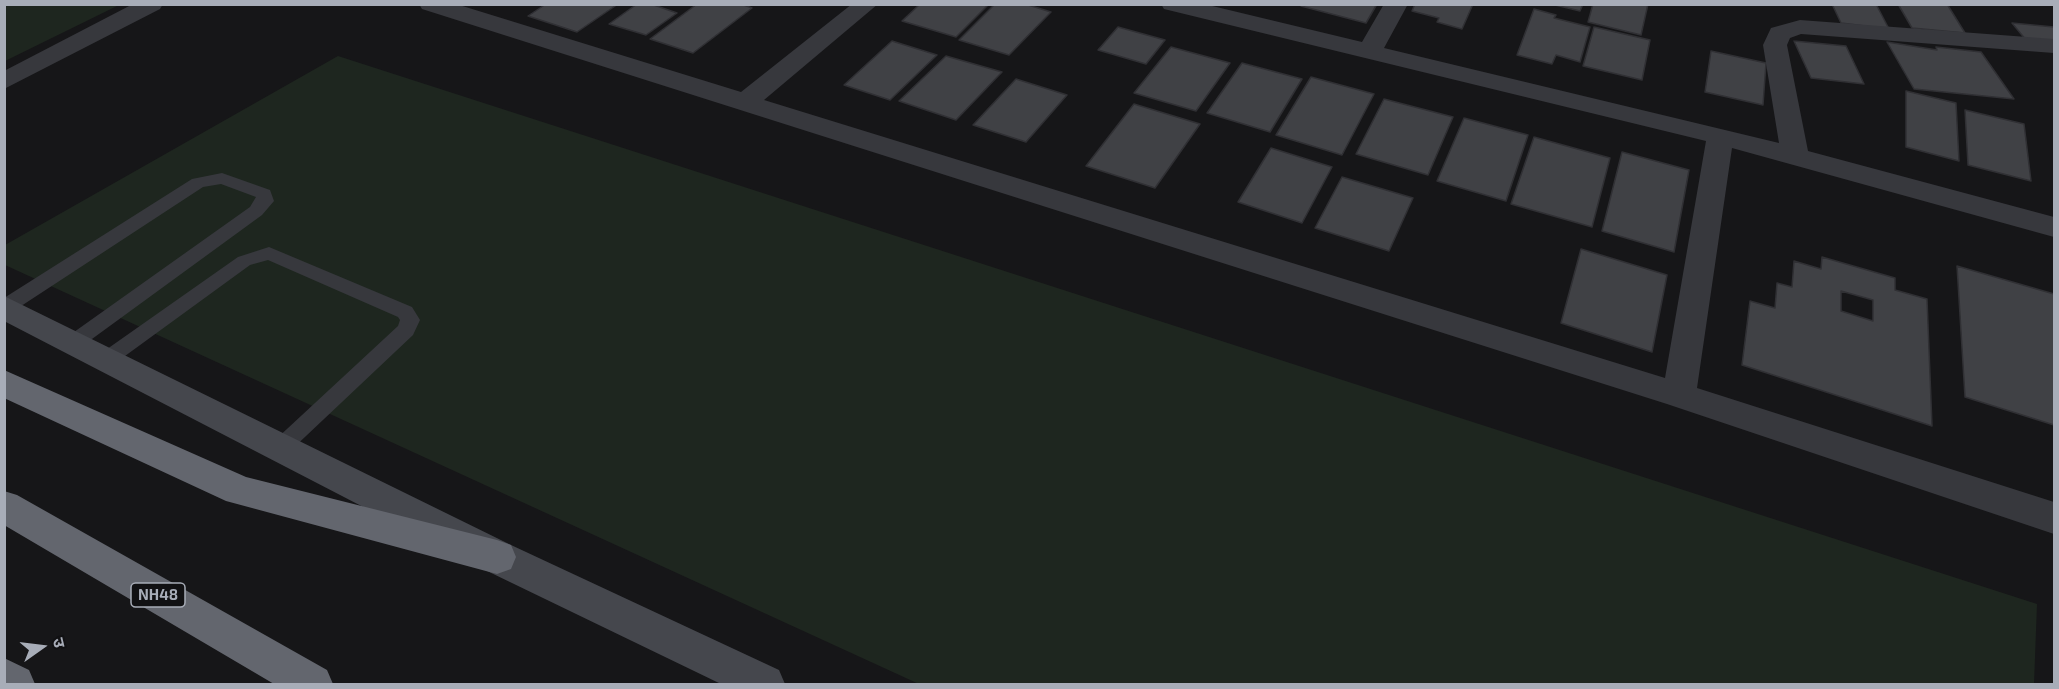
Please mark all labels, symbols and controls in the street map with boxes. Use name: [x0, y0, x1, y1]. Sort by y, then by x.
road number: NH48: [131, 583, 185, 607]
north arrow: [12, 617, 72, 677]
text: उ: [50, 636, 70, 649]

